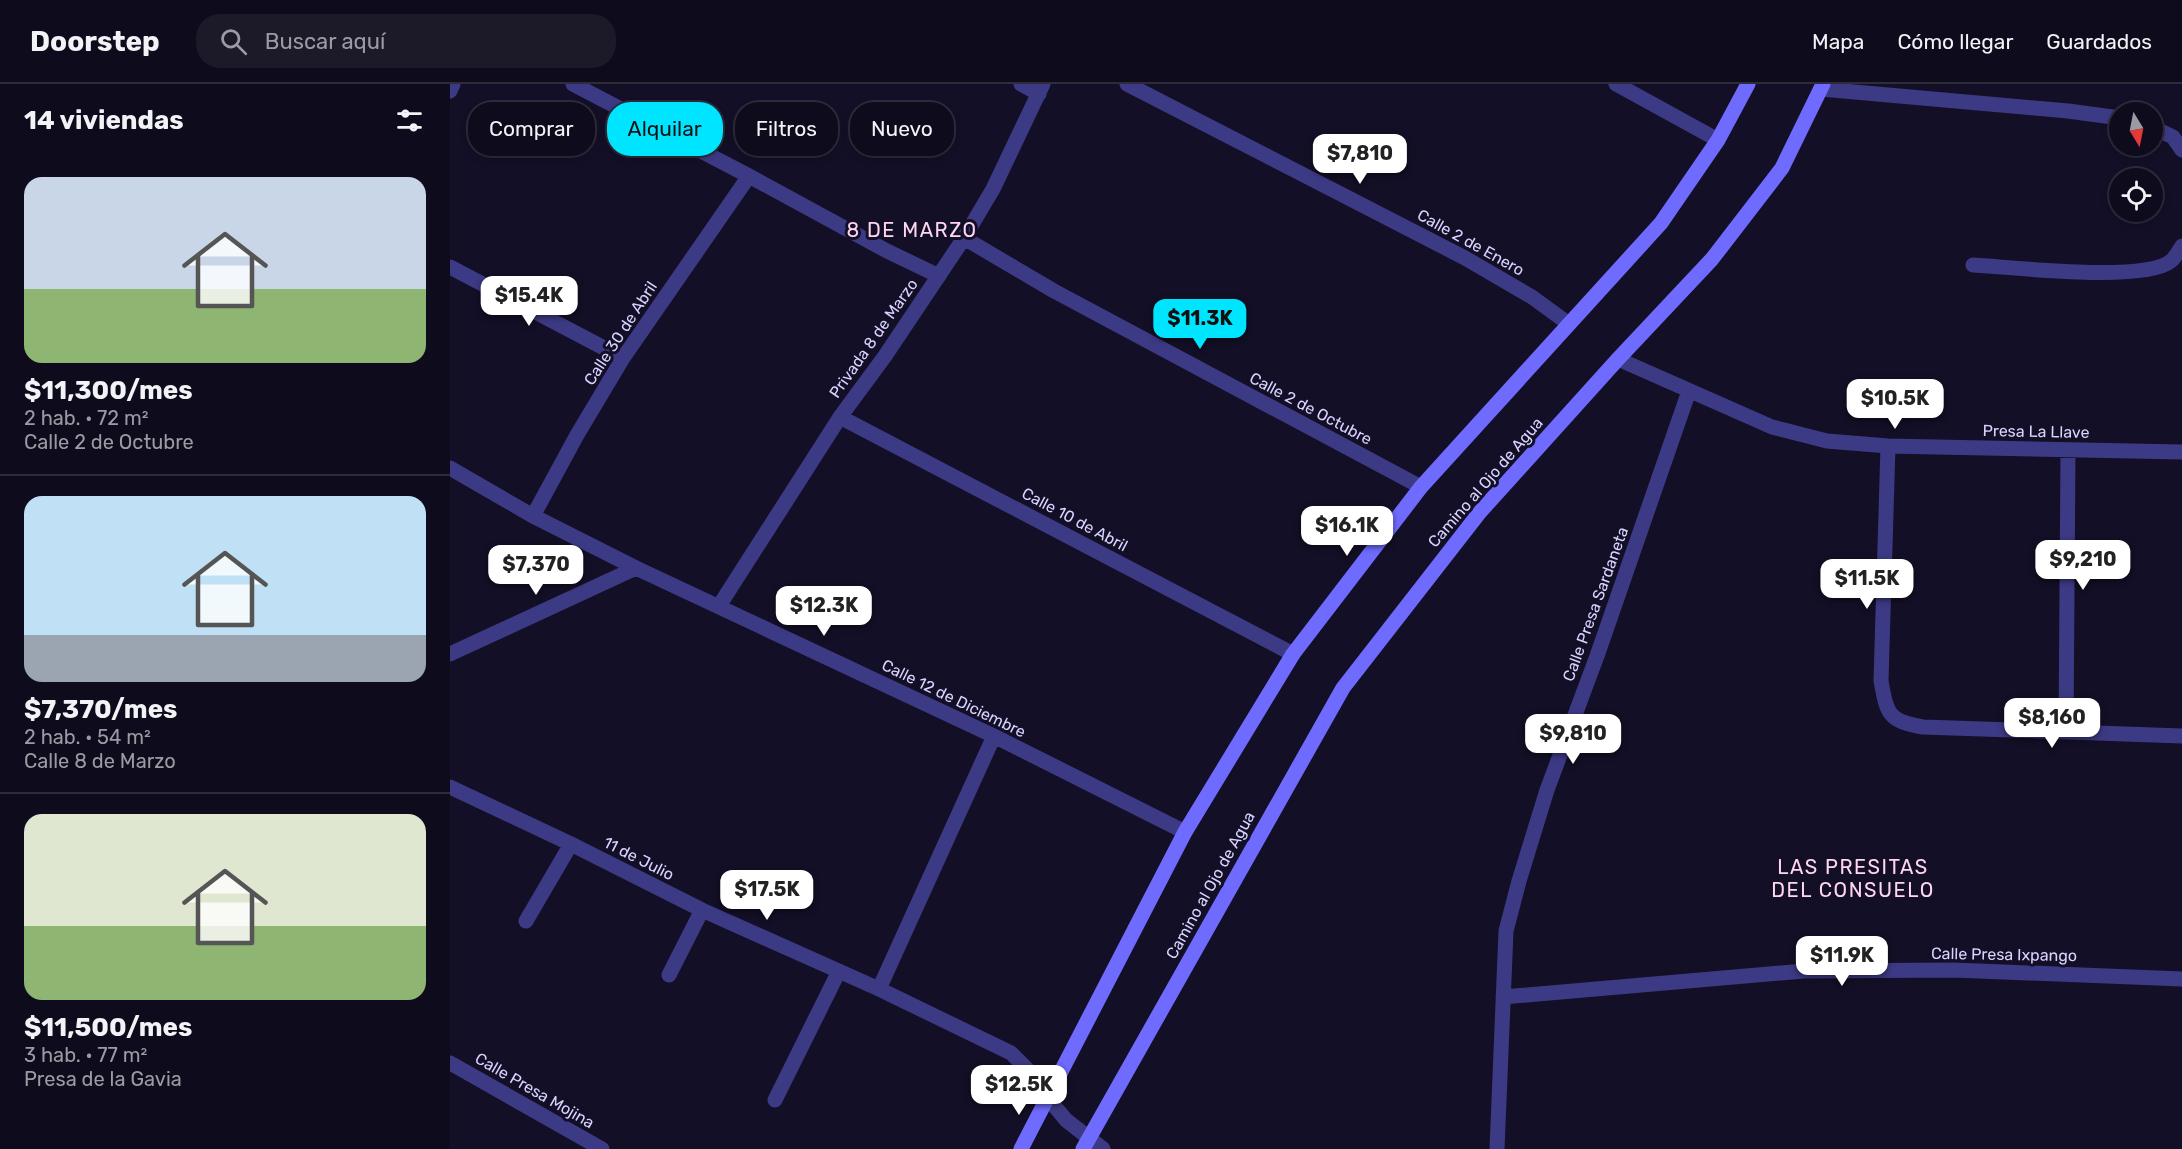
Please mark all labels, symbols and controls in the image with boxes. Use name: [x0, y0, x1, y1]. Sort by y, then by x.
search box: [196, 14, 616, 68]
text: Doorstep: [30, 25, 160, 58]
icon: search: [217, 25, 250, 58]
text: Buscar aquí: [265, 28, 385, 55]
text: Mapa: [1812, 29, 1864, 54]
text: Cómo llegar: [1897, 29, 2013, 54]
text: Guardados: [2046, 29, 2152, 54]
chip: Comprar: [468, 102, 595, 156]
chip: Alquilar: [607, 102, 723, 156]
chip: Filtros: [735, 102, 838, 156]
chip: Nuevo: [850, 102, 954, 156]
north arrow: [2109, 102, 2163, 156]
map controls: [2109, 102, 2163, 222]
icon: filters: [393, 104, 426, 137]
text: 14 viviendas: [24, 105, 184, 136]
pin: $7,810: [1311, 134, 1409, 185]
text: $7,810: [1327, 141, 1393, 165]
button: locate: [2109, 168, 2163, 222]
street label: Calle 2 de Enero: [1414, 205, 1528, 280]
icon: home: [171, 216, 279, 324]
district label: 8 DE MARZO: [846, 218, 978, 242]
street label: Privada 8 de Marzo: [825, 275, 922, 402]
pin: $15.4K: [480, 276, 578, 327]
street label: Calle 30 de Abril: [580, 278, 661, 389]
text: $15.4K: [495, 283, 563, 307]
pin: $11.3K: [1151, 299, 1249, 350]
text: $11.3K: [1167, 306, 1233, 330]
street label: Calle 2 de Octubre: [1246, 368, 1375, 449]
text: $11,300/mes: [24, 375, 193, 406]
pin: $10.5K: [1846, 379, 1944, 430]
text: $10.5K: [1861, 386, 1929, 410]
text: 2 hab. · 72 m²: [24, 406, 149, 430]
street label: Camino al Ojo de Agua: [1424, 414, 1547, 551]
street label: Presa La Llave: [1982, 421, 2090, 442]
text: Calle 2 de Octubre: [24, 430, 194, 454]
street label: Calle 10 de Abril: [1019, 484, 1131, 555]
pin: $16.1K: [1298, 506, 1396, 557]
text: $16.1K: [1315, 513, 1379, 537]
street label: Calle Presa Sardaneta: [1559, 524, 1632, 684]
icon: home: [171, 535, 279, 643]
pin: $9,210: [2034, 540, 2132, 591]
pin: $7,370: [487, 545, 585, 596]
text: $9,210: [2049, 547, 2117, 571]
text: $7,370: [502, 552, 570, 576]
pin: $11.5K: [1818, 559, 1916, 610]
text: $11.5K: [1834, 566, 1900, 590]
pin: $12.3K: [775, 586, 873, 637]
text: $12.3K: [790, 593, 858, 617]
street label: Calle 12 de Diciembre: [879, 655, 1029, 742]
text: $7,370/mes: [24, 694, 177, 725]
pin: $8,160: [2003, 698, 2101, 749]
text: $8,160: [2018, 705, 2086, 729]
pin: $9,810: [1524, 714, 1622, 765]
text: $9,810: [1539, 721, 1607, 745]
text: 2 hab. · 54 m²: [24, 725, 151, 749]
text: Calle 8 de Marzo: [24, 749, 176, 773]
street label: Camino al Ojo de Agua: [1162, 808, 1259, 962]
street label: 11 de Julio: [600, 833, 677, 884]
icon: home: [171, 853, 279, 961]
district label: LAS PRESITAS DEL CONSUELO: [1771, 855, 1935, 902]
pin: $17.5K: [718, 870, 816, 921]
text: $17.5K: [734, 877, 800, 901]
pin: $11.9K: [1793, 936, 1891, 987]
text: $11.9K: [1810, 943, 1874, 967]
street label: Calle Presa Ixpango: [1931, 944, 2077, 965]
text: $11,500/mes: [24, 1012, 192, 1043]
text: 3 hab. · 77 m²: [24, 1043, 147, 1067]
street label: Calle Presa Mojina: [472, 1049, 598, 1132]
pin: $12.5K: [970, 1065, 1068, 1116]
text: Presa de la Gavia: [24, 1067, 182, 1091]
text: $12.5K: [985, 1072, 1053, 1096]

